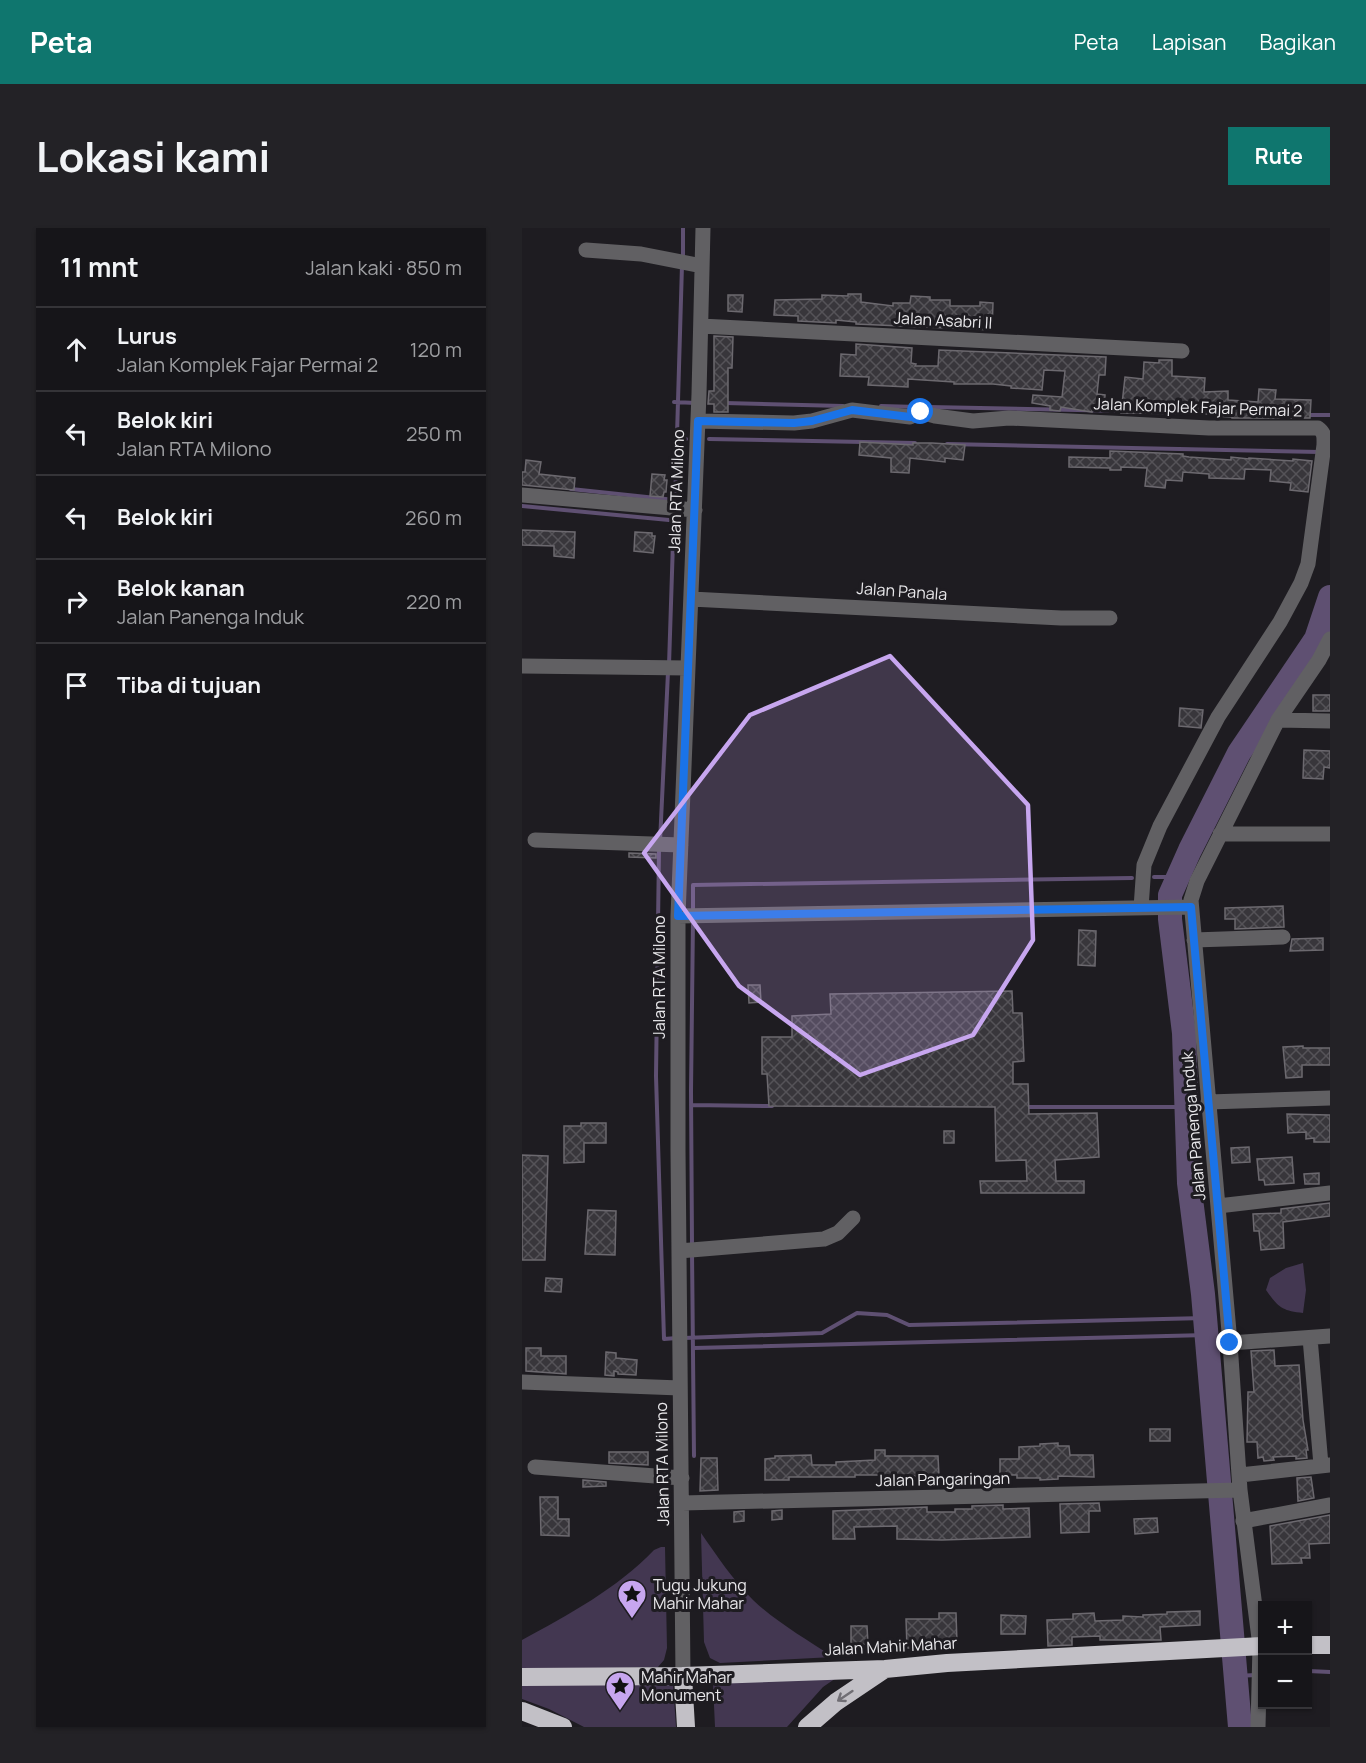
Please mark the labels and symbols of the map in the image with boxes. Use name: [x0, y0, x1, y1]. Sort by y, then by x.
street label: Jalan Asabri II: [893, 306, 993, 334]
street label: Jalan Komplek Fajar Permai 2: [1093, 392, 1303, 422]
route start: [907, 398, 933, 424]
street label: Jalan RTA Milono: [663, 429, 689, 553]
street label: Jalan Panala: [856, 577, 948, 605]
street label: Jalan RTA Milono: [648, 915, 670, 1039]
street label: Jalan Panenga Induk: [1175, 1049, 1210, 1201]
route end: [1216, 1329, 1242, 1355]
street label: Jalan RTA Milono: [650, 1402, 674, 1526]
street label: Jalan Pangaringan: [876, 1467, 1010, 1491]
place label: Tugu Jukung Mahir Mahar: [653, 1574, 747, 1614]
place icon: Tugu Jukung Mahir Mahar: [616, 1578, 648, 1620]
street label: Jalan Mahir Mahar: [824, 1632, 958, 1660]
place label: Mahir Mahar Monument: [641, 1666, 732, 1706]
place icon: Mahir Mahar Monument: [604, 1670, 636, 1712]
one-way arrow: [837, 1690, 854, 1702]

